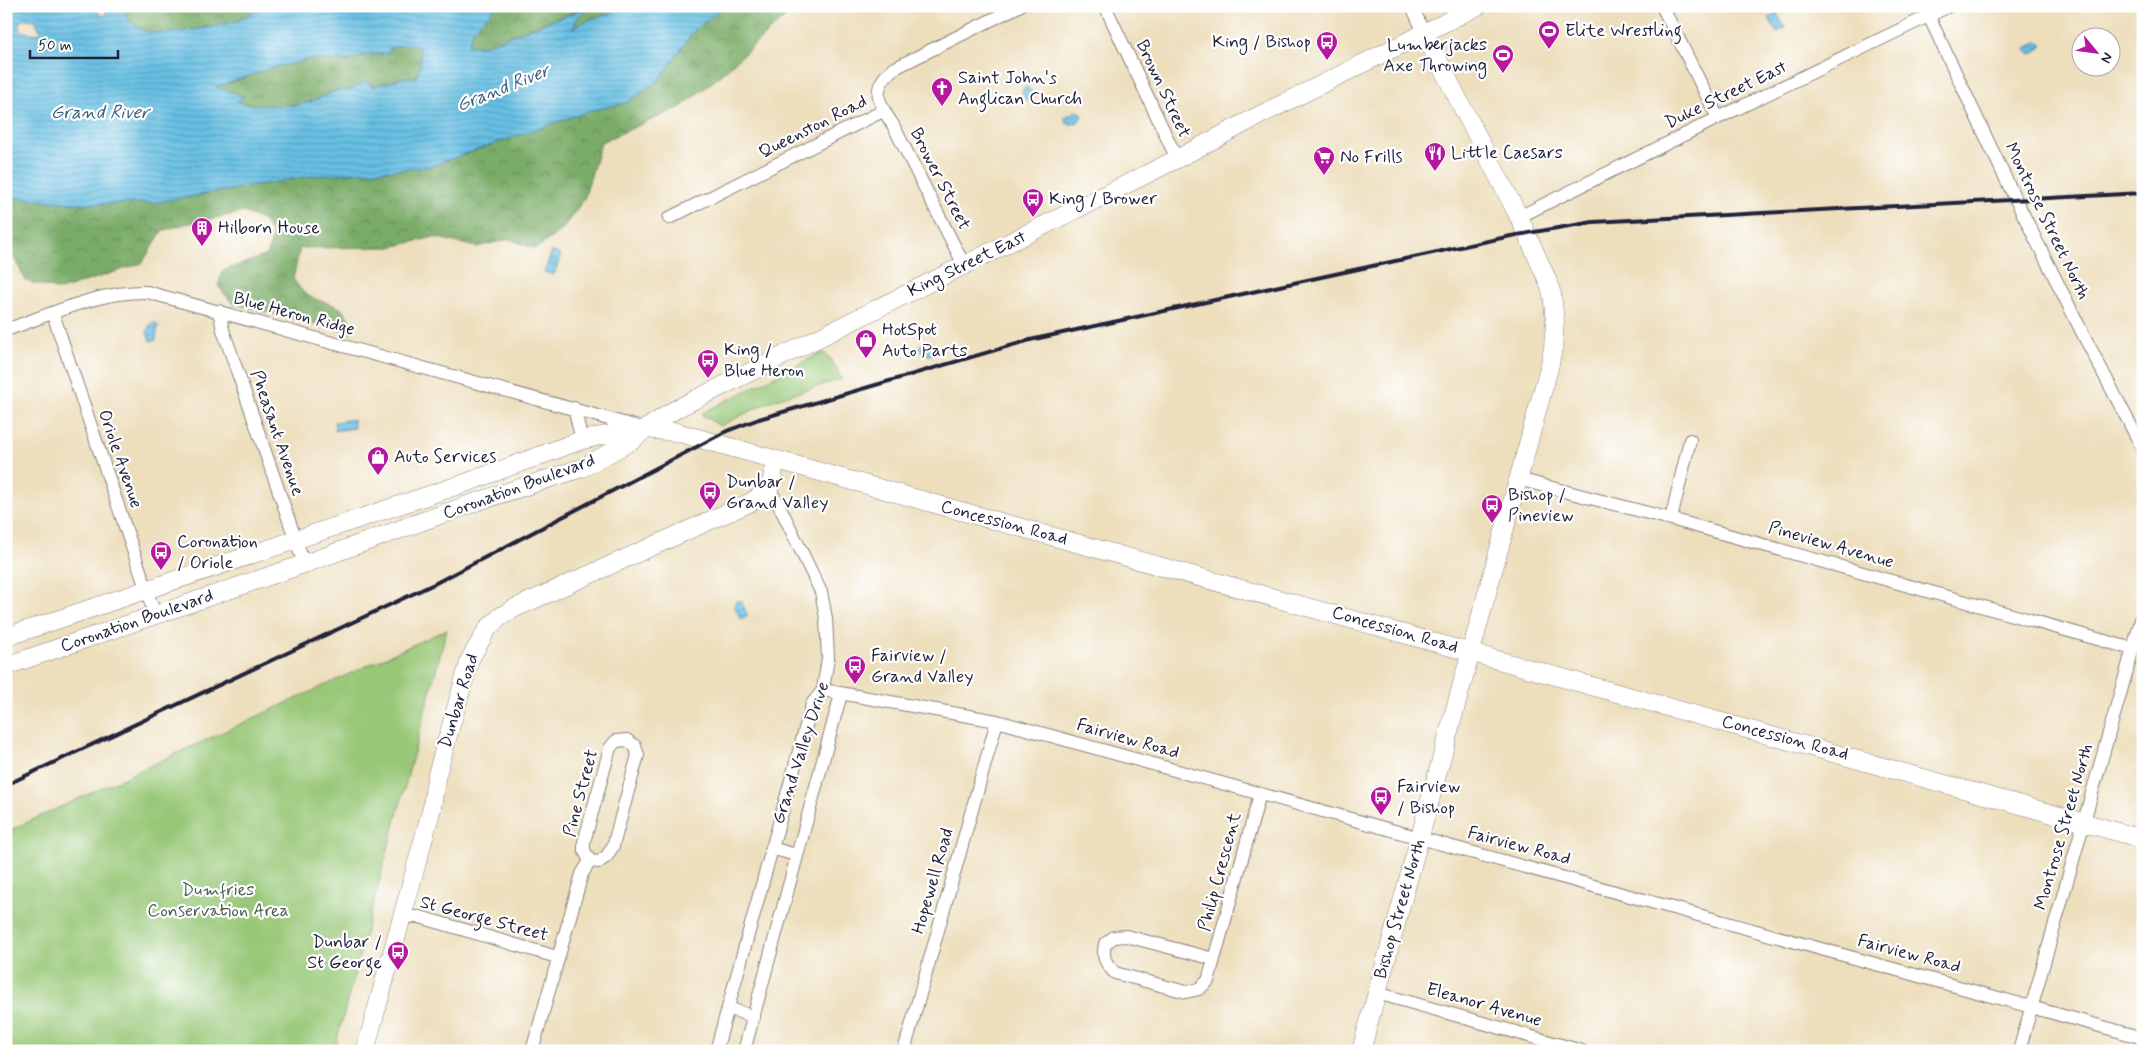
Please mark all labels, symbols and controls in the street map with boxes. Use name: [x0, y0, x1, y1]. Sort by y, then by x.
sports icon: Elite Wrestling: [1537, 19, 1561, 50]
place label: Elite Wrestling: [1565, 19, 1682, 45]
scale bar: [30, 28, 118, 60]
north arrow: [2072, 28, 2122, 78]
place label: King / Bishop: [1212, 30, 1311, 55]
bus stop icon: King / Bishop: [1315, 30, 1339, 61]
place label: Lumberjacks Axe Throwing: [1383, 33, 1487, 79]
text: 50 m: [38, 36, 72, 56]
street label: Brown Street: [1130, 36, 1196, 142]
sports icon: Lumberjacks Axe Throwing: [1491, 43, 1515, 74]
text: N: [2096, 49, 2117, 66]
street label: Duke Street East: [1661, 55, 1792, 135]
water label: Grand River: [453, 57, 555, 118]
place label: Saint John's Anglican Church: [958, 66, 1082, 113]
church icon: Saint John's Anglican Church: [930, 76, 954, 107]
street label: Queenston Road: [755, 89, 871, 165]
water label: Grand River: [51, 100, 151, 125]
street label: Brower Street: [904, 124, 976, 234]
street label: Montrose Street North: [1999, 138, 2095, 304]
restaurant icon: Little Caesars: [1423, 141, 1447, 172]
place label: Little Caesars: [1451, 141, 1563, 165]
supermarket icon: No Frills: [1312, 145, 1336, 176]
place label: No Frills: [1340, 145, 1403, 169]
bus stop icon: King / Brower: [1021, 187, 1045, 218]
place label: King / Brower: [1049, 187, 1157, 212]
building icon: Hilborn House: [190, 216, 214, 247]
place label: Hilborn House: [218, 216, 320, 240]
street label: King Street East: [904, 225, 1031, 304]
street label: Blue Heron Ridge: [231, 286, 357, 342]
place label: HotSpot Auto Parts: [882, 318, 968, 363]
shop icon: HotSpot Auto Parts: [854, 328, 878, 359]
place label: King / Blue Heron: [724, 338, 804, 383]
bus stop icon: King / Blue Heron: [696, 348, 720, 379]
street label: Pheasant Avenue: [244, 367, 310, 499]
street label: Oriole Avenue: [92, 407, 148, 511]
shop icon: Auto Services: [366, 445, 390, 476]
place label: Auto Services: [394, 445, 496, 469]
street label: Coronation Boulevard: [440, 448, 598, 526]
place label: Dunbar / Grand Valley: [726, 470, 828, 515]
bus stop icon: Dunbar / Grand Valley: [698, 480, 722, 511]
place label: Bishop / Pineview: [1508, 483, 1573, 528]
bus stop icon: Bishop / Pineview: [1480, 493, 1504, 524]
street label: Concession Road: [938, 495, 1070, 551]
street label: Pineview Avenue: [1766, 516, 1896, 574]
place label: Coronation / Oriole: [177, 530, 258, 575]
bus stop icon: Coronation / Oriole: [149, 540, 173, 571]
street label: Coronation Boulevard: [57, 584, 217, 658]
street label: Concession Road: [1329, 601, 1461, 659]
place label: Fairview / Grand Valley: [871, 644, 973, 689]
street label: Dunbar Road: [433, 651, 485, 751]
bus stop icon: Fairview / Grand Valley: [843, 654, 867, 685]
street label: Grand Valley Drive: [767, 679, 835, 827]
street label: Concession Road: [1719, 710, 1851, 766]
street label: Fairview Road: [1074, 713, 1182, 765]
street label: Montrose Street North: [2029, 741, 2099, 913]
street label: Pine Street: [558, 747, 604, 839]
place label: Fairview / Bishop: [1397, 775, 1460, 820]
bus stop icon: Fairview / Bishop: [1369, 785, 1393, 816]
street label: Philip Crescent: [1193, 810, 1247, 934]
street label: Fairview Road: [1465, 821, 1573, 871]
street label: Hopewell Road: [906, 825, 960, 937]
street label: Bishop Street North: [1369, 836, 1431, 982]
park label: Dumfries Conservation Area: [147, 878, 289, 923]
street label: St George Street: [417, 890, 551, 950]
street label: Fairview Road: [1855, 929, 1963, 979]
place label: Dunbar / St George: [307, 930, 382, 977]
bus stop icon: Dunbar / St George: [386, 940, 410, 971]
street label: Eleanor Avenue: [1423, 977, 1545, 1033]

